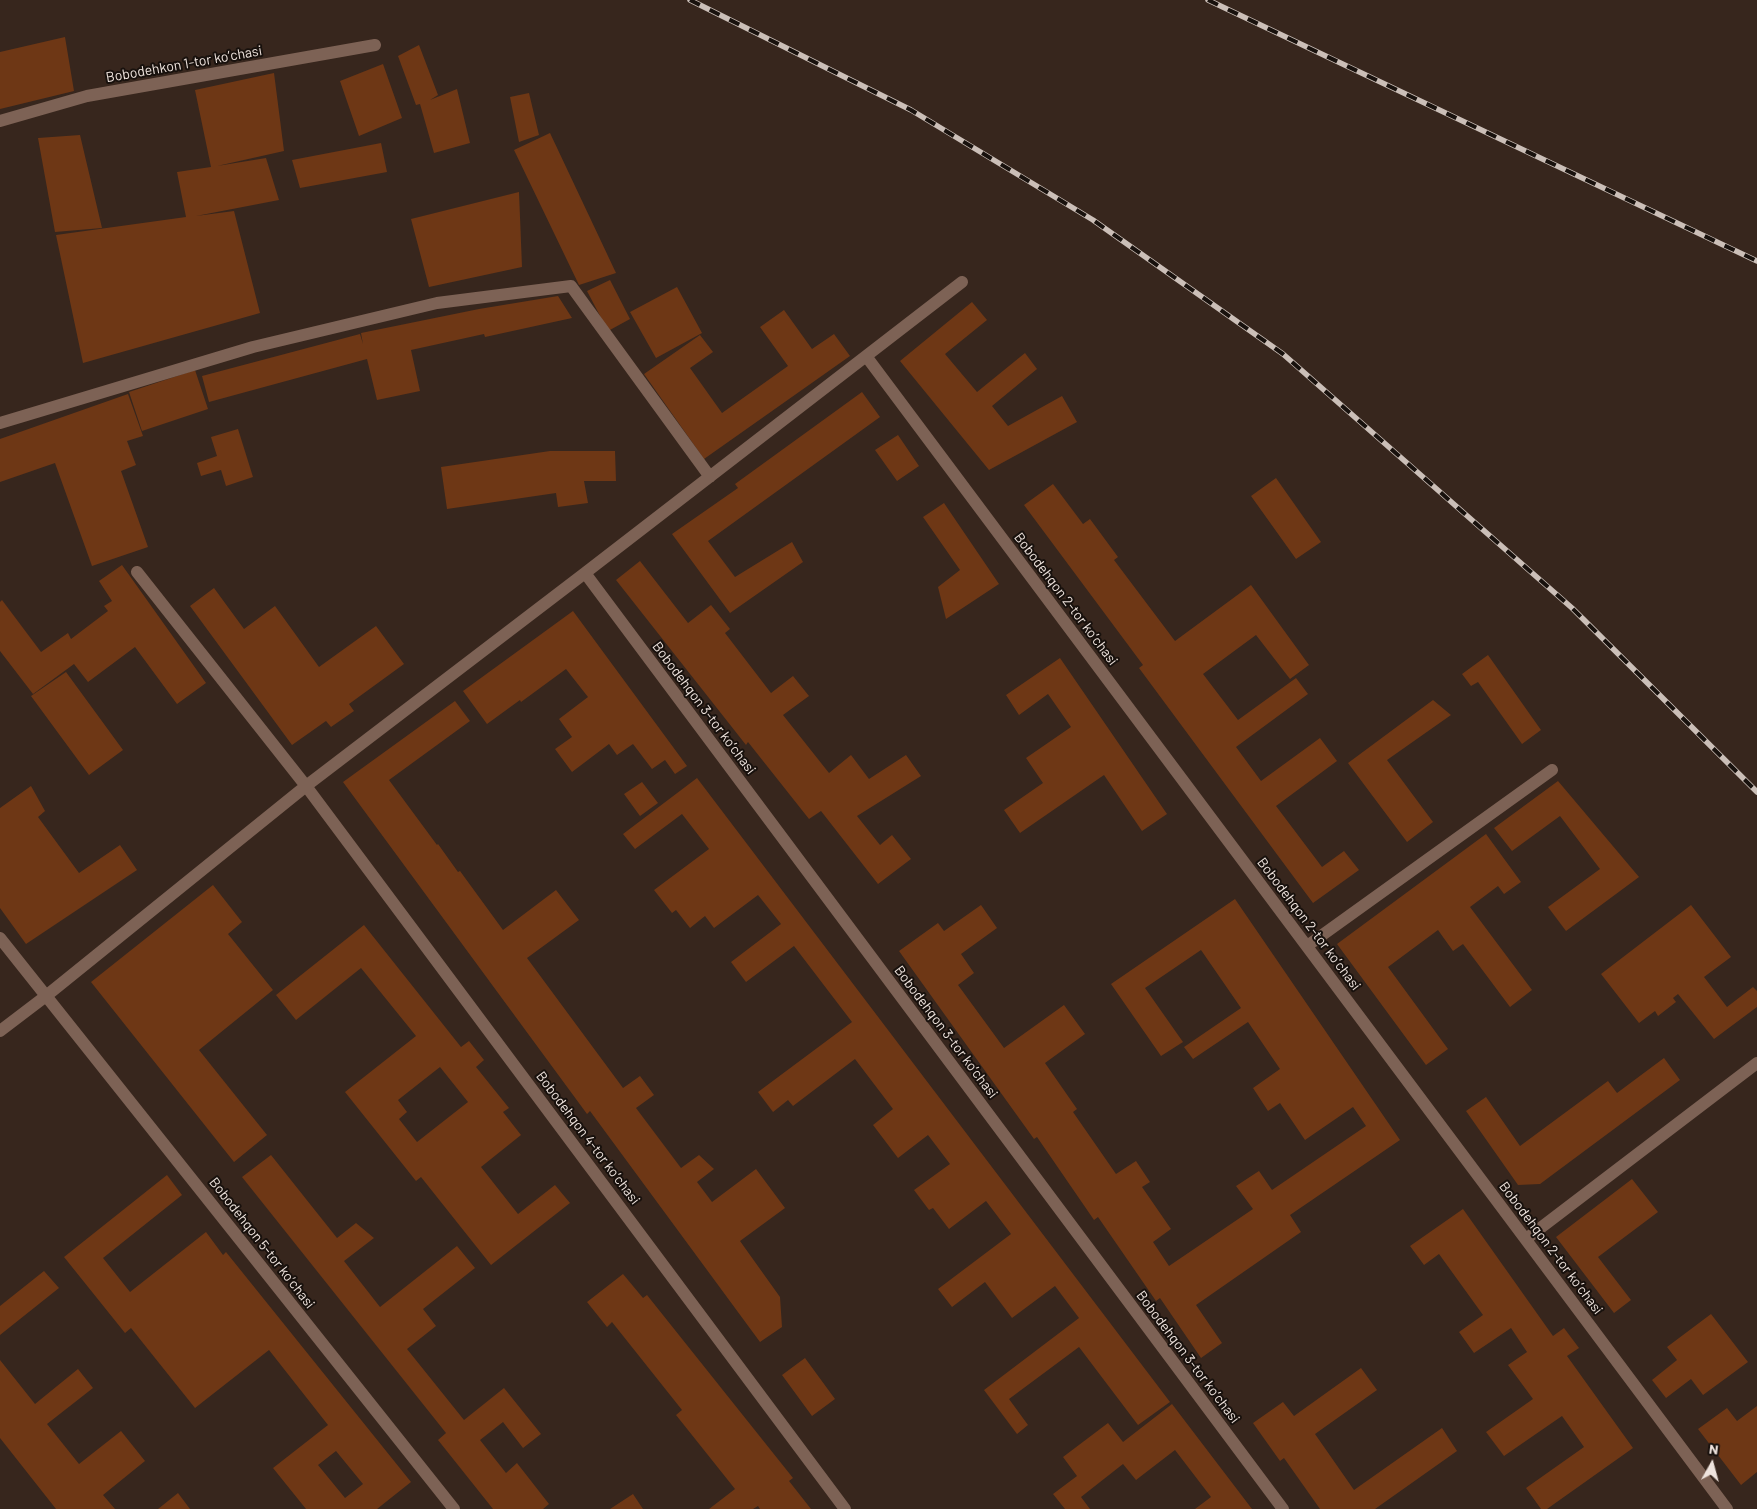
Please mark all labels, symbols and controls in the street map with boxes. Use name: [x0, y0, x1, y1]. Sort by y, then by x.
street label: Bobodehkon 1-tor koʼchasi: [105, 42, 263, 86]
street label: Bobodehqon 2-tor koʼchasi: [1011, 529, 1121, 669]
street label: Bobodehqon 3-tor koʼchasi: [649, 638, 759, 778]
street label: Bobodehqon 2-tor koʼchasi: [1254, 854, 1364, 994]
street label: Bobodehqon 3-tor koʼchasi: [891, 962, 1001, 1102]
street label: Bobodehqon 4-tor koʼchasi: [533, 1068, 643, 1208]
street label: Bobodehqon 5-tor koʼchasi: [206, 1174, 318, 1312]
street label: Bobodehqon 2-tor koʼchasi: [1496, 1178, 1606, 1318]
street label: Bobodehqon 3-tor koʼchasi: [1133, 1287, 1243, 1427]
north arrow: [1687, 1439, 1737, 1489]
text: N: [1708, 1440, 1720, 1458]

